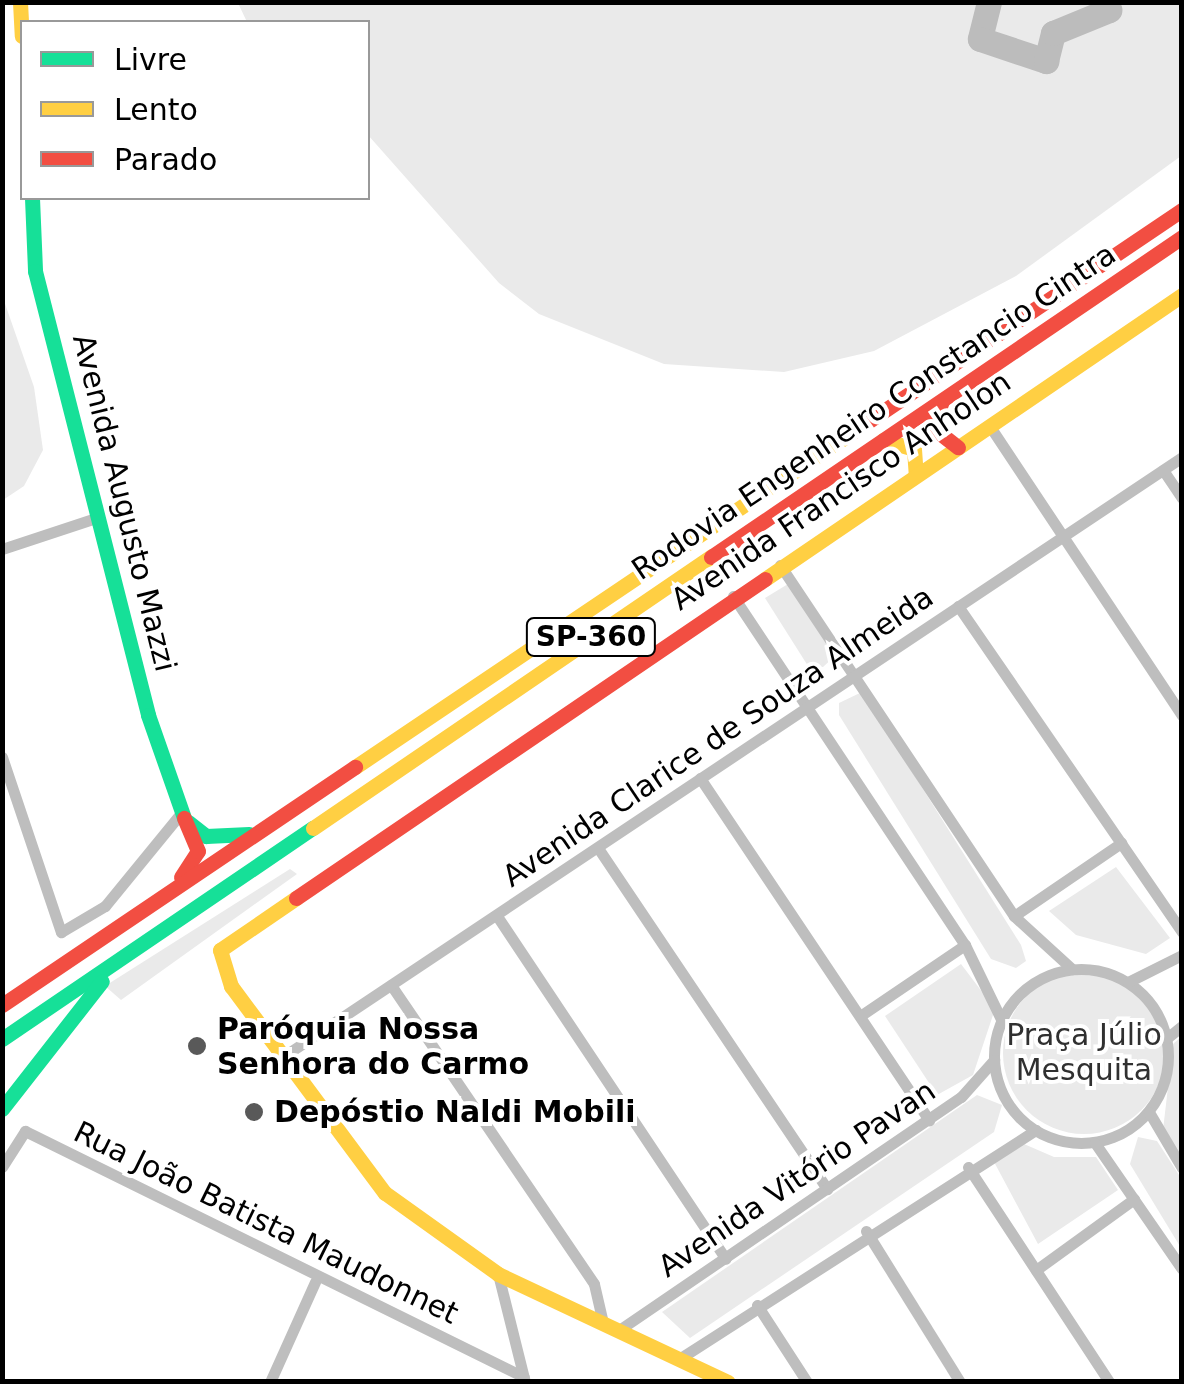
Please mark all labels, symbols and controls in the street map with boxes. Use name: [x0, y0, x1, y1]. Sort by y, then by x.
legend: [20, 20, 370, 200]
text: Livre: [114, 42, 187, 77]
text: Lento: [114, 92, 198, 127]
text: Parado: [114, 142, 217, 177]
street label: Rodovia Engenheiro Constancio Cintra: [625, 236, 1123, 588]
street label: Avenida Augusto Mazzi: [65, 331, 183, 675]
street label: Avenida Francisco Anholon: [664, 364, 1018, 618]
street label: Avenida Clarice de Souza Almeida: [496, 579, 940, 895]
road number: SP-360: [524, 614, 658, 660]
place label: Paróquia Nossa Senhora do Carmo: [217, 1011, 529, 1082]
park label: Praça Júlio Mesquita: [1006, 1017, 1162, 1088]
marker: Paróquia Nossa Senhora do Carmo: [186, 1035, 208, 1057]
street label: Avenida Vitório Pavan: [652, 1073, 942, 1285]
place label: Depóstio Naldi Mobili: [274, 1094, 635, 1130]
marker: Depóstio Naldi Mobili: [243, 1101, 265, 1123]
street label: Rua João Batista Maudonnet: [68, 1114, 464, 1332]

